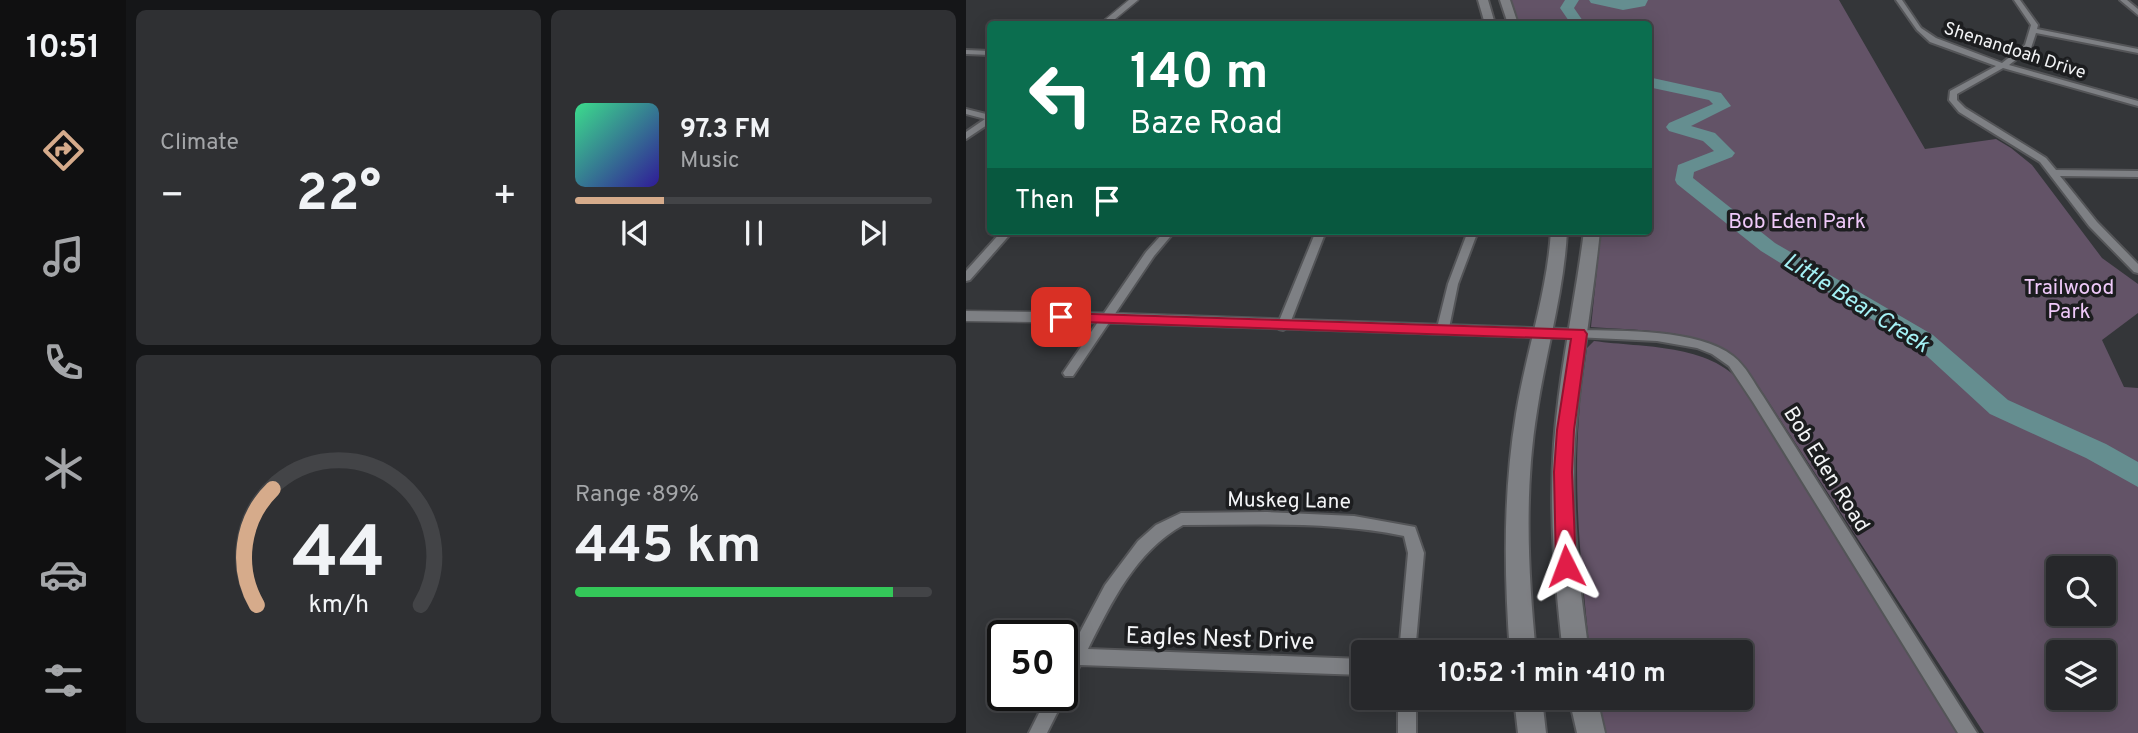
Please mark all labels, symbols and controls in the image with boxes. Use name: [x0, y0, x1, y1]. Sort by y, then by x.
street label: Shenandoah Drive: [1940, 18, 2089, 85]
text: 10:51: [26, 29, 100, 69]
text: 140 m: [1130, 44, 1269, 106]
icon: left: [1015, 49, 1106, 140]
text: Baze Road: [1130, 105, 1283, 145]
text: 97.3 FM: [680, 114, 771, 147]
icon: directions: [39, 126, 88, 175]
text: Climate: [160, 129, 239, 158]
text: Music: [680, 147, 740, 176]
text: 22°: [296, 163, 381, 229]
text: −: [160, 173, 185, 222]
text: +: [492, 173, 517, 222]
icon: arrive: [1088, 182, 1126, 220]
text: Then: [1015, 185, 1074, 218]
park label: Bob Eden Park: [1728, 209, 1866, 236]
icon: previous: [616, 214, 654, 252]
icon: pause: [735, 214, 773, 252]
icon: next: [854, 214, 892, 252]
icon: music: [39, 232, 88, 281]
water label: Little Bear Creek: [1778, 248, 1934, 361]
park label: Trailwood Park: [2024, 275, 2114, 326]
pin: [1031, 287, 1091, 347]
icon: arrive: [1042, 298, 1080, 336]
icon: phone: [39, 338, 88, 387]
street label: Bob Eden Road: [1776, 402, 1875, 538]
icon: climate: [39, 444, 88, 493]
text: Range · 89%: [575, 481, 699, 510]
street label: Muskeg Lane: [1227, 487, 1351, 516]
text: 44: [292, 511, 385, 603]
text: 445 km: [575, 515, 761, 581]
position arrow: [1529, 529, 1603, 603]
icon: car: [39, 550, 88, 599]
map controls: [2046, 556, 2116, 710]
button: search: [2046, 556, 2116, 626]
text: km/h: [308, 590, 369, 622]
speed limit sign: 50: [987, 620, 1078, 711]
street label: Eagles Nest Drive: [1125, 622, 1315, 658]
button: layers: [2046, 640, 2116, 710]
icon: filters: [39, 656, 88, 705]
text: 10:52 · 1 min · 410 m: [1438, 658, 1666, 691]

